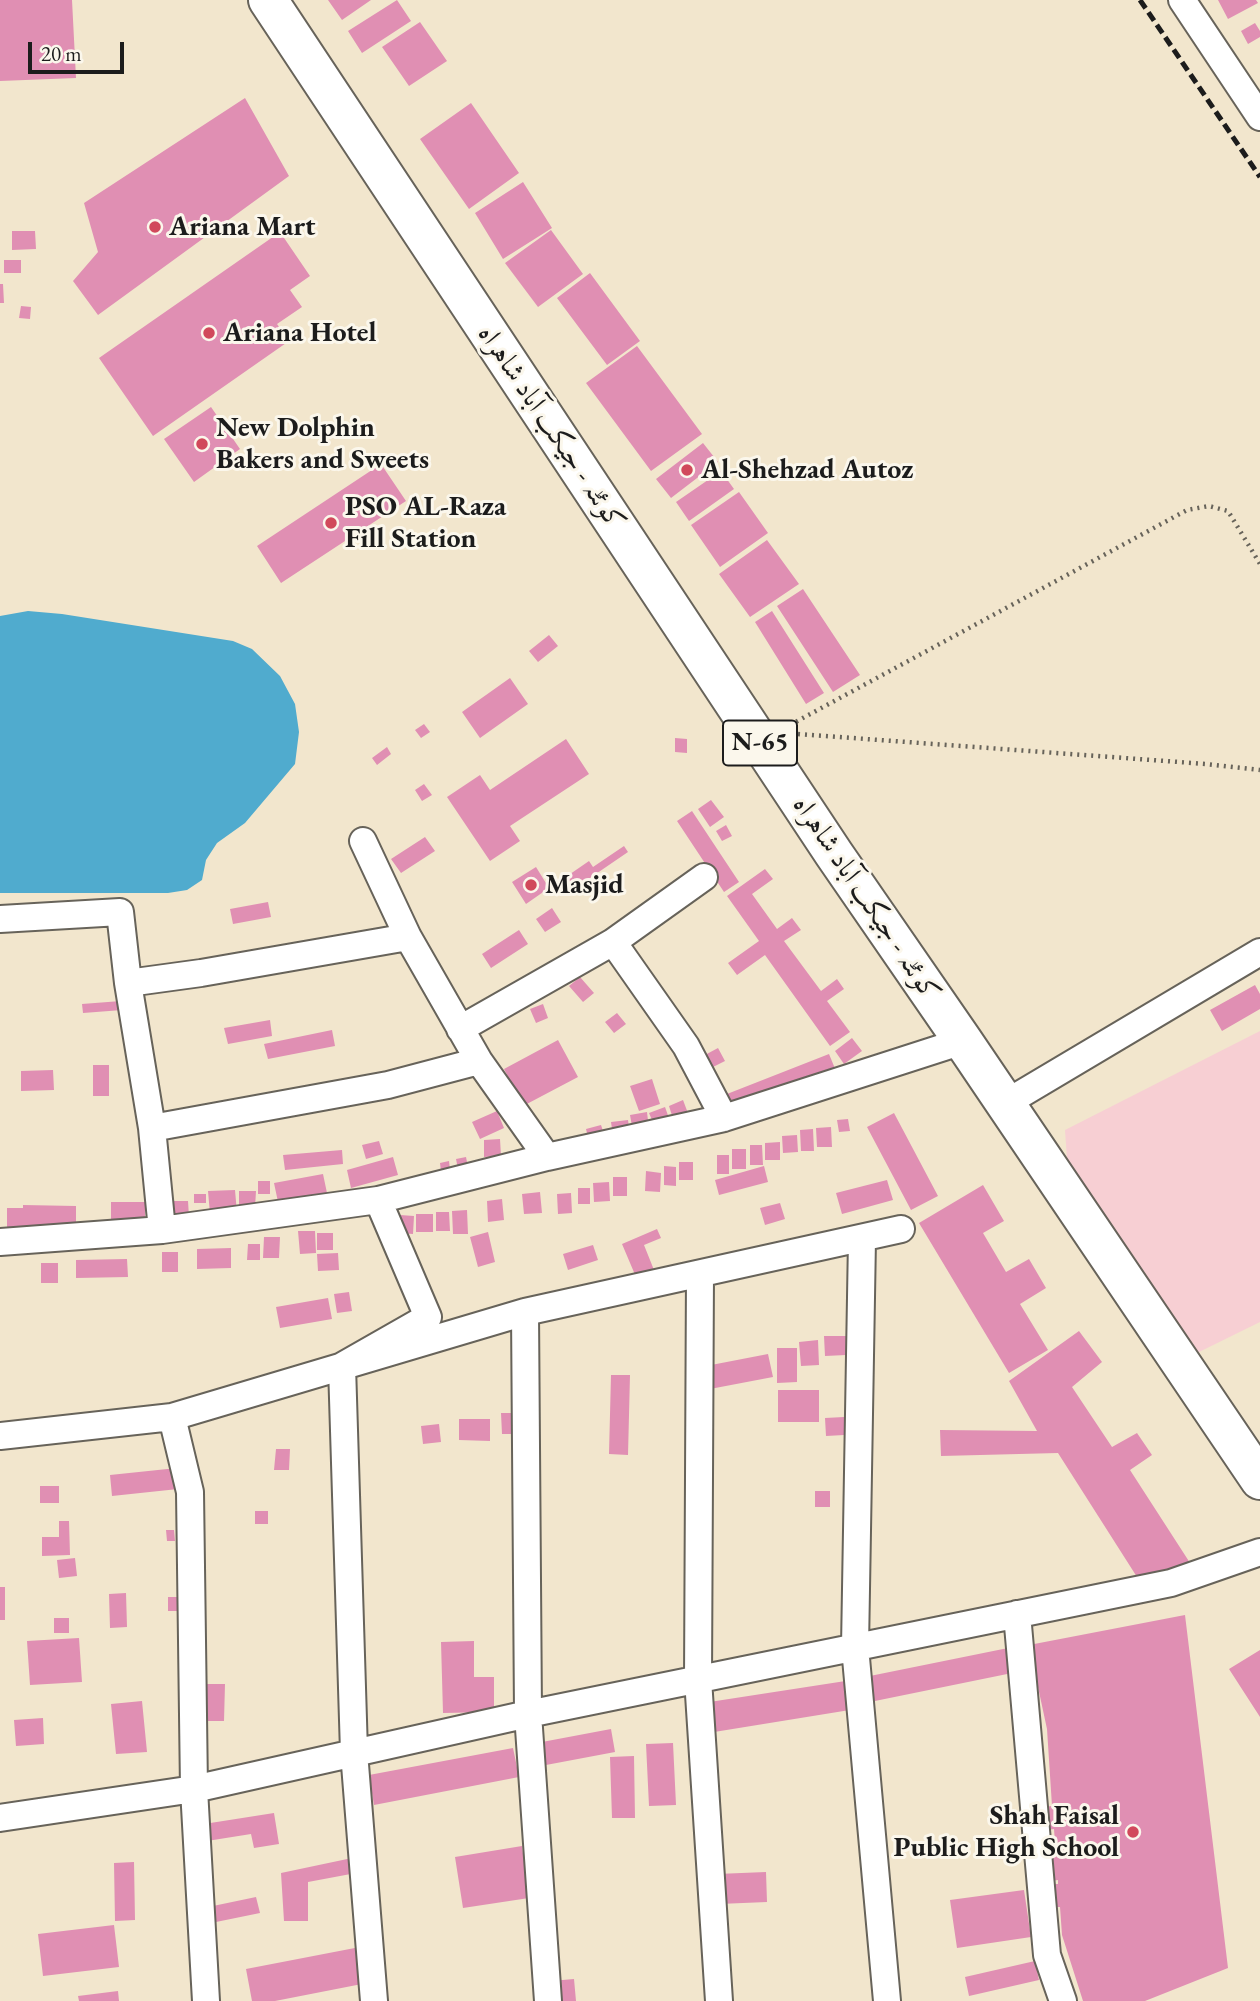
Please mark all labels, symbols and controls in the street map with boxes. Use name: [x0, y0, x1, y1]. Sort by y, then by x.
scale bar: [32, 28, 128, 72]
text: 20 m: [41, 40, 82, 67]
place label: Ariana Mart: [169, 210, 315, 244]
marker: Ariana Mart: [147, 219, 163, 235]
place label: Ariana Hotel: [223, 316, 376, 350]
street label: کوئٹہ - جیکب آباد شاہراہ: [470, 319, 632, 537]
marker: Ariana Hotel: [201, 325, 217, 341]
place label: New Dolphin Bakers and Sweets: [216, 411, 429, 477]
marker: New Dolphin Bakers and Sweets: [194, 436, 210, 452]
place label: Al-Shehzad Autoz: [701, 453, 913, 487]
marker: Al-Shehzad Autoz: [679, 462, 695, 478]
place label: PSO AL-Raza Fill Station: [345, 490, 506, 556]
marker: PSO AL-Raza Fill Station: [323, 515, 339, 531]
road number: N-65: [723, 720, 797, 765]
street label: کوئٹہ - جیکب آباد شاہراہ: [785, 790, 947, 1008]
place label: Masjid: [545, 868, 624, 902]
marker: Masjid: [523, 877, 539, 893]
place label: Shah Faisal Public High School: [894, 1799, 1119, 1865]
marker: Shah Faisal Public High School: [1125, 1824, 1141, 1840]

